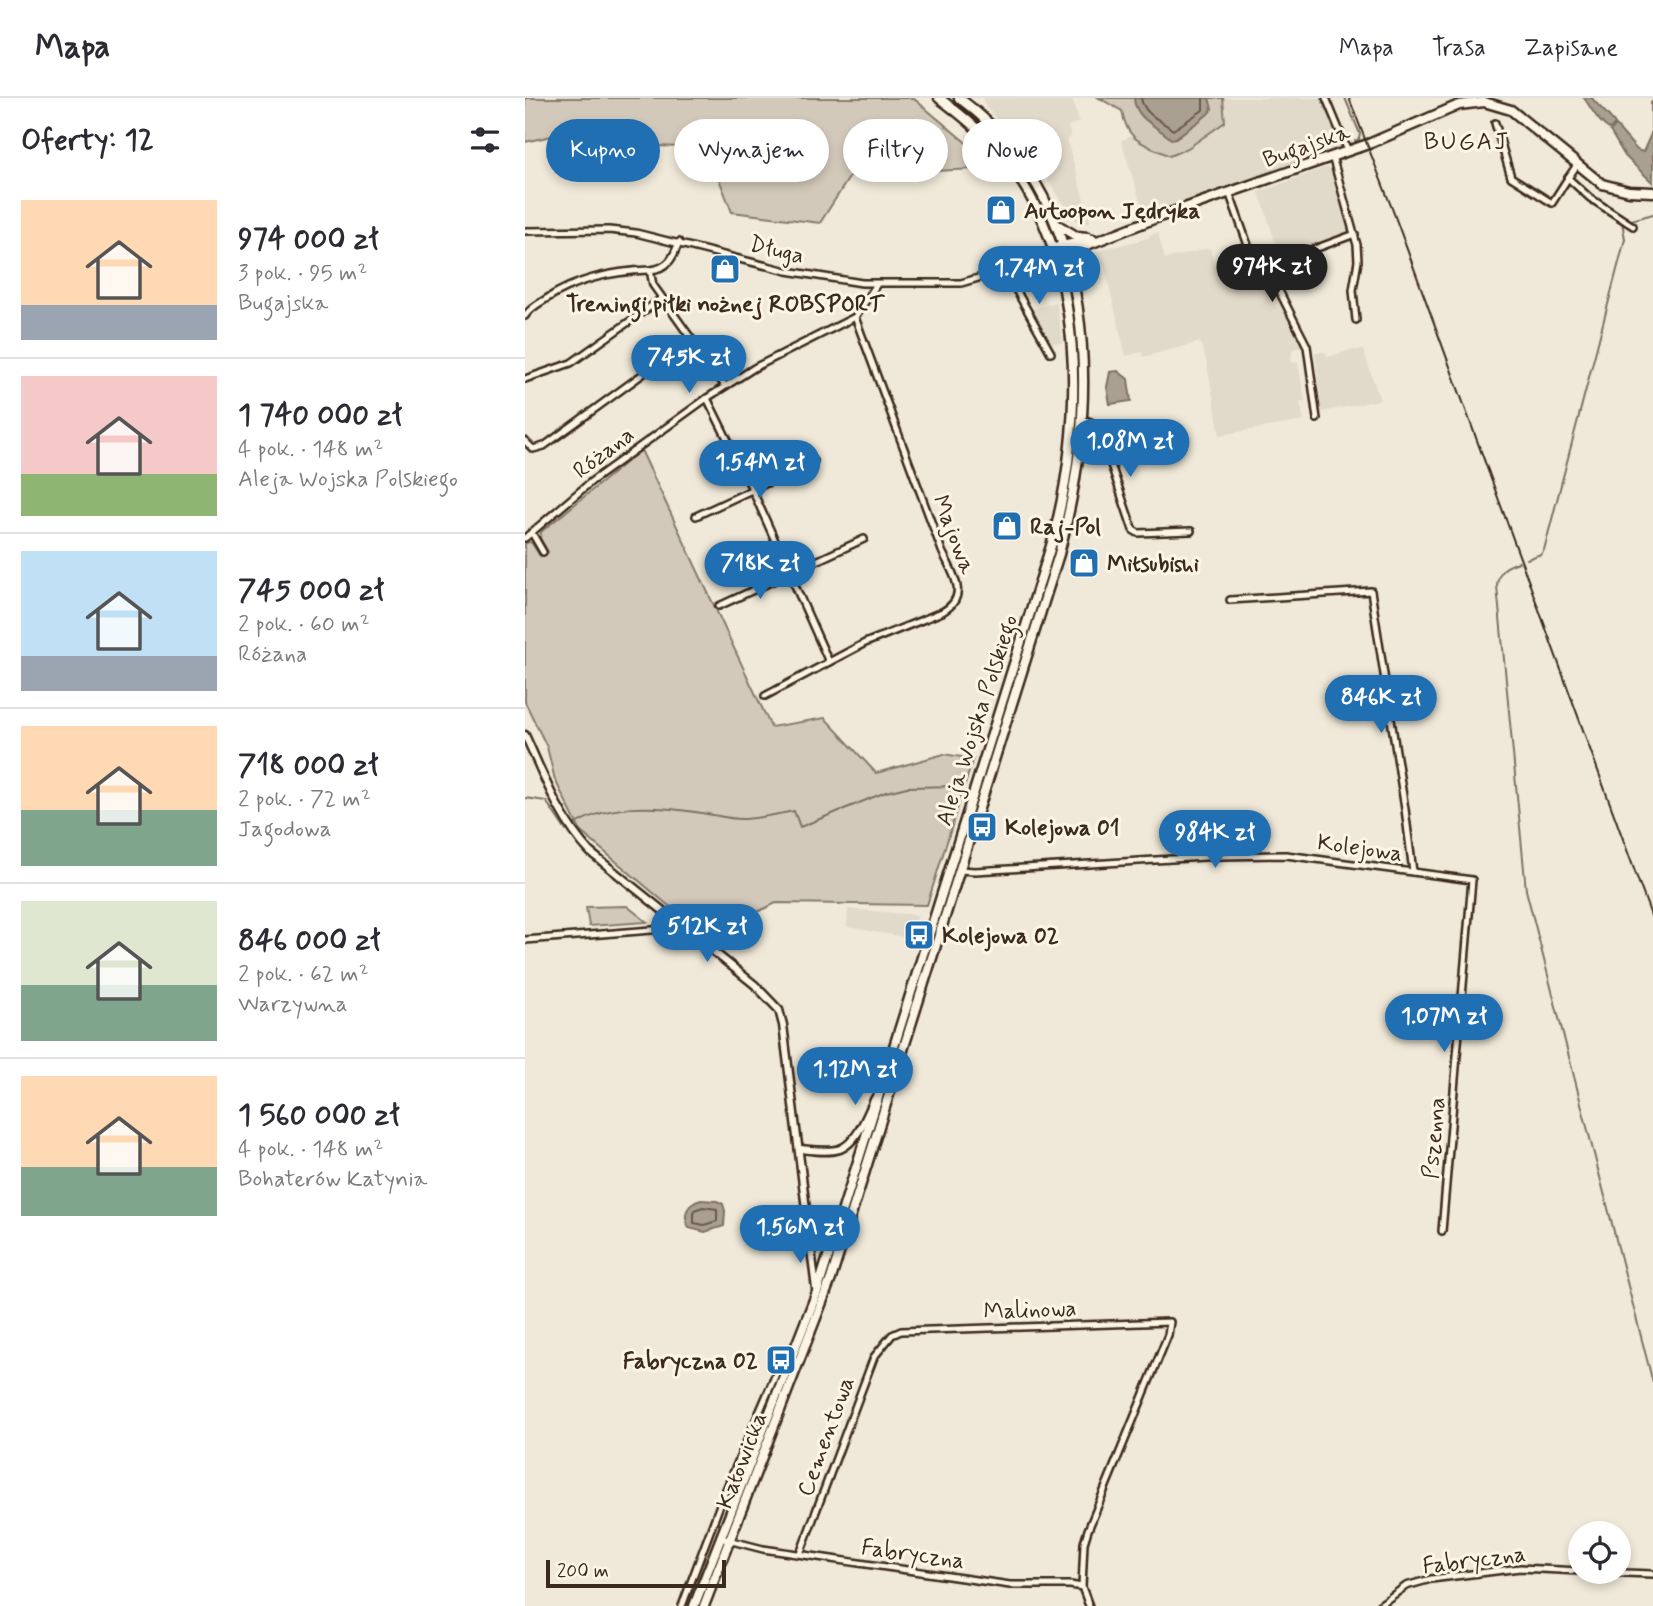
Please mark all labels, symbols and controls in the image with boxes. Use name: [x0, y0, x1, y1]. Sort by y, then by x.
text: Mapa: [35, 26, 110, 70]
text: Mapa: [1339, 33, 1394, 64]
text: Trasa: [1432, 33, 1486, 64]
text: Zapisane: [1524, 33, 1618, 64]
street label: Bugajska: [1259, 118, 1355, 178]
chip: Kupno: [546, 119, 660, 182]
chip: Wynajem: [674, 119, 829, 182]
chip: Filtry: [843, 119, 948, 182]
chip: Nowe: [962, 119, 1062, 182]
text: Oferty: 12: [21, 121, 154, 160]
icon: filters: [466, 121, 504, 159]
district label: BUGAJ: [1424, 127, 1510, 158]
shop icon: Autoopon Jędryka: [984, 193, 1018, 227]
place label: Autoopon Jędryka: [1024, 197, 1201, 227]
text: 974 000 zł: [238, 220, 379, 259]
icon: home: [77, 228, 161, 312]
street label: Długa: [746, 230, 807, 272]
pin: 974K zł: [1207, 244, 1337, 304]
pin: 1.74M zł: [967, 246, 1111, 306]
shop icon: Treningi piłki nożnej ROBSPORT: [708, 252, 742, 286]
text: 974K zł: [1232, 252, 1312, 282]
text: 1.74M zł: [994, 254, 1084, 284]
text: 3 pok. · 95 m²: [238, 259, 367, 289]
text: Bugajska: [238, 289, 328, 319]
place label: Treningi piłki nożnej ROBSPORT: [566, 290, 885, 323]
pin: 745K zł: [624, 336, 754, 395]
text: 745K zł: [647, 343, 731, 373]
text: 1 740 000 zł: [238, 396, 402, 435]
icon: home: [77, 404, 161, 488]
pin: 1.08M zł: [1058, 420, 1202, 479]
street label: Różana: [568, 421, 641, 486]
text: 1.08M zł: [1086, 427, 1174, 457]
text: 4 pok. · 148 m²: [238, 435, 384, 465]
pin: 1.54M zł: [688, 440, 832, 500]
text: 1.54M zł: [715, 448, 805, 478]
text: Aleja Wojska Polskiego: [238, 465, 458, 495]
street label: Majowa: [924, 491, 982, 579]
shop icon: Raj-Pol: [990, 509, 1024, 543]
place label: Raj-Pol: [1030, 513, 1101, 543]
pin: 718K zł: [695, 542, 825, 601]
shop icon: Mitsubishi: [1067, 546, 1101, 580]
text: 718K zł: [721, 549, 799, 579]
place label: Mitsubishi: [1107, 550, 1199, 580]
text: 745 000 zł: [238, 571, 384, 610]
icon: home: [77, 579, 161, 663]
text: 2 pok. · 60 m²: [238, 610, 370, 640]
street label: Aleja Wojska Polskiego: [930, 611, 1028, 830]
text: Różana: [238, 640, 307, 670]
pin: 846K zł: [1316, 676, 1446, 735]
text: 846K zł: [1341, 683, 1421, 713]
text: 718 000 zł: [238, 746, 379, 785]
icon: home: [77, 754, 161, 838]
text: 2 pok. · 72 m²: [238, 785, 371, 815]
bus stop icon: Kolejowa 01: [965, 810, 999, 844]
pin: 984K zł: [1150, 810, 1280, 870]
place label: Kolejowa 01: [1005, 814, 1120, 844]
text: Jagodowa: [238, 815, 332, 845]
text: 984K zł: [1175, 818, 1255, 848]
street label: Kolejowa: [1315, 828, 1404, 870]
pin: 512K zł: [642, 904, 772, 964]
text: 512K zł: [667, 912, 747, 942]
bus stop icon: Kolejowa 02: [902, 918, 936, 952]
text: 846 000 zł: [238, 921, 380, 960]
place label: Kolejowa 02: [942, 922, 1059, 952]
icon: home: [77, 929, 161, 1013]
text: 2 pok. · 62 m²: [238, 960, 369, 990]
text: Warzywna: [238, 990, 348, 1020]
pin: 1.07M zł: [1372, 995, 1516, 1054]
text: 1.07M zł: [1401, 1002, 1487, 1032]
pin: 1.12M zł: [783, 1048, 927, 1107]
text: 1.12M zł: [813, 1055, 897, 1085]
text: 1 560 000 zł: [238, 1096, 400, 1135]
street label: Pszenna: [1416, 1096, 1454, 1180]
icon: home: [77, 1104, 161, 1188]
text: 4 pok. · 148 m²: [238, 1135, 384, 1165]
text: Bohaterów Katynia: [238, 1165, 427, 1195]
pin: 1.56M zł: [728, 1206, 872, 1265]
text: 1.56M zł: [756, 1213, 844, 1243]
street label: Malinowa: [983, 1294, 1077, 1328]
bus stop icon: Fabryczna 02: [764, 1343, 798, 1377]
place label: Fabryczna 02: [623, 1347, 758, 1377]
street label: Cementowa: [791, 1373, 862, 1501]
street label: Katowicka: [711, 1408, 775, 1513]
map controls: [1568, 1521, 1631, 1584]
button: locate: [1568, 1521, 1631, 1584]
street label: Fabryczna: [859, 1533, 966, 1577]
street label: Fabryczna: [1421, 1540, 1528, 1582]
scale bar: [546, 1557, 726, 1589]
text: 200 m: [557, 1559, 609, 1584]

